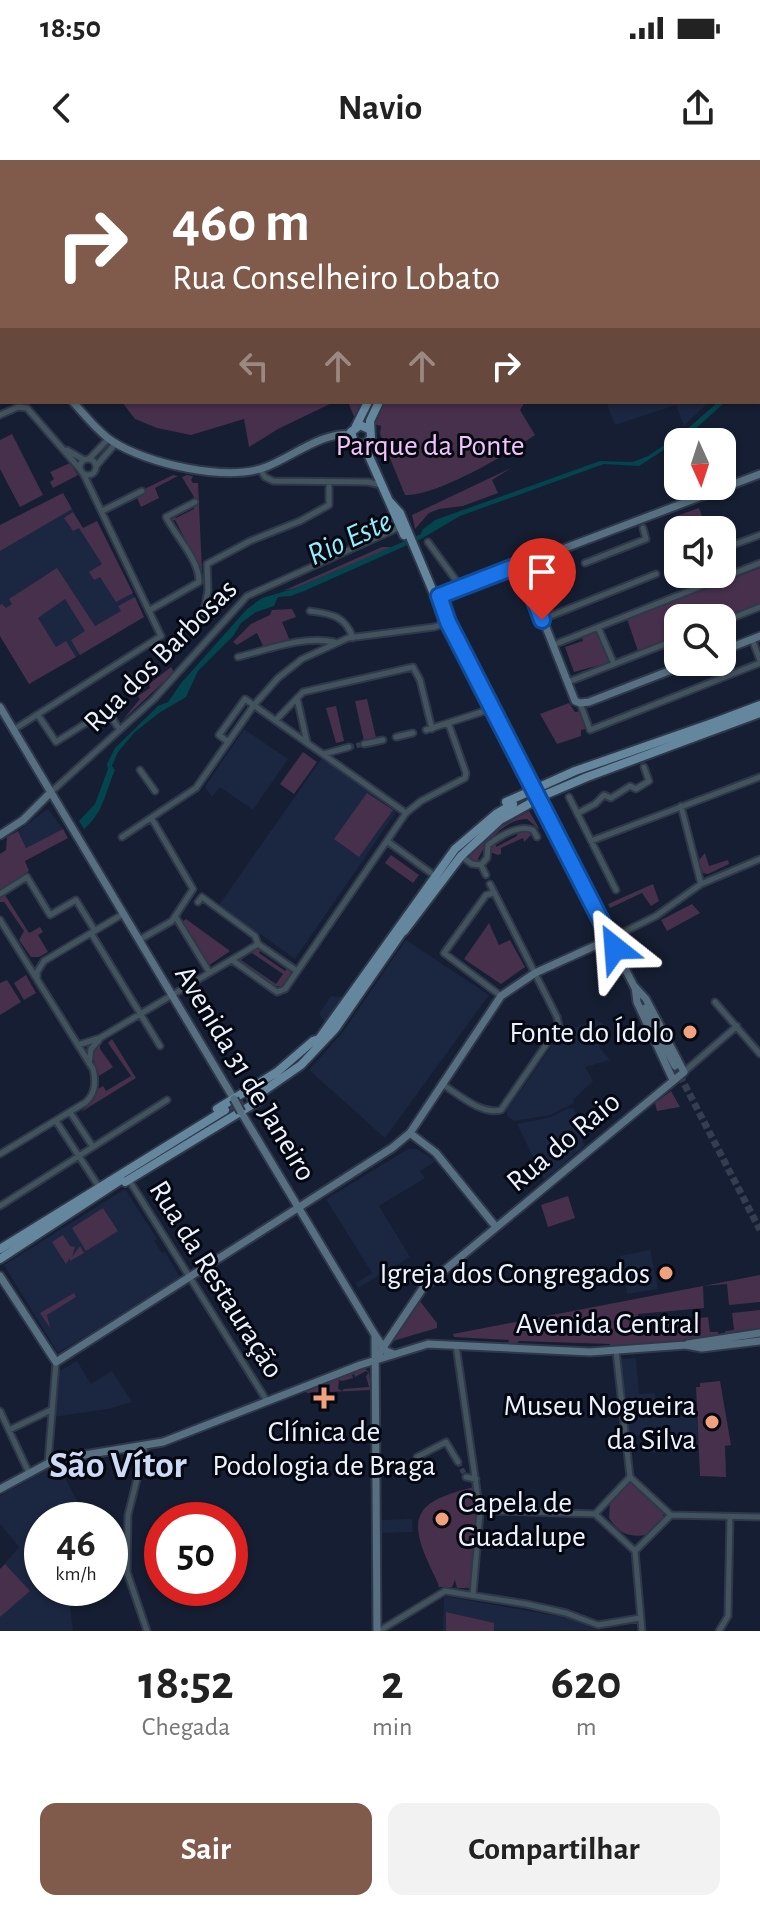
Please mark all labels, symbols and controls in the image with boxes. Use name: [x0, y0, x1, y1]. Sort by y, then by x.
text: 18:50: [40, 13, 101, 43]
icon: back: [40, 86, 84, 130]
icon: share: [676, 86, 720, 130]
text: Navio: [338, 90, 422, 126]
icon: right: [40, 192, 144, 296]
text: 460 m: [172, 195, 310, 251]
text: Rua Conselheiro Lobato: [172, 260, 500, 296]
icon: left: [232, 344, 276, 388]
icon: ahead: [316, 344, 360, 388]
icon: ahead: [400, 344, 444, 388]
icon: right: [484, 344, 528, 388]
north arrow: [664, 428, 736, 500]
map controls: [664, 428, 736, 676]
park label: Parque da Ponte: [336, 431, 524, 461]
water label: Rio Este: [302, 505, 396, 571]
button: sound: [664, 516, 736, 588]
pin: [508, 538, 576, 620]
icon: arrive: [520, 550, 564, 594]
street label: Rua dos Barbosas: [79, 574, 243, 738]
button: search: [664, 604, 736, 676]
position arrow: [573, 906, 657, 990]
street label: Avenida 31 de Janeiro: [169, 961, 321, 1186]
place label: Fonte do Ídolo: [509, 1016, 674, 1048]
marker: Fonte do Ídolo: [681, 1023, 699, 1041]
street label: Rua do Raio: [501, 1086, 626, 1197]
street label: Rua da Restauração: [143, 1176, 289, 1384]
place label: Igreja dos Congregados: [379, 1259, 650, 1289]
marker: Igreja dos Congregados: [657, 1264, 675, 1282]
street label: Avenida Central: [516, 1309, 700, 1339]
marker: Clínica de Podologia de Braga: [313, 1387, 335, 1409]
place label: Museu Nogueira da Silva: [504, 1391, 696, 1455]
marker: Museu Nogueira da Silva: [703, 1413, 721, 1431]
place label: Clínica de Podologia de Braga: [212, 1417, 436, 1481]
district label: São Vítor: [49, 1447, 188, 1485]
place label: Capela de Guadalupe: [458, 1488, 586, 1552]
speed limit sign: 50: [144, 1502, 248, 1606]
marker: Capela de Guadalupe: [433, 1510, 451, 1528]
text: 46: [56, 1524, 96, 1564]
text: km/h: [55, 1564, 97, 1584]
text: 18:52: [138, 1660, 234, 1708]
text: 2: [381, 1660, 404, 1708]
text: 620: [551, 1660, 622, 1708]
text: Chegada: [142, 1714, 230, 1740]
text: min: [372, 1714, 412, 1740]
text: m: [576, 1714, 597, 1740]
button: Sair: [40, 1803, 372, 1895]
button: Compartilhar: [388, 1803, 720, 1895]

